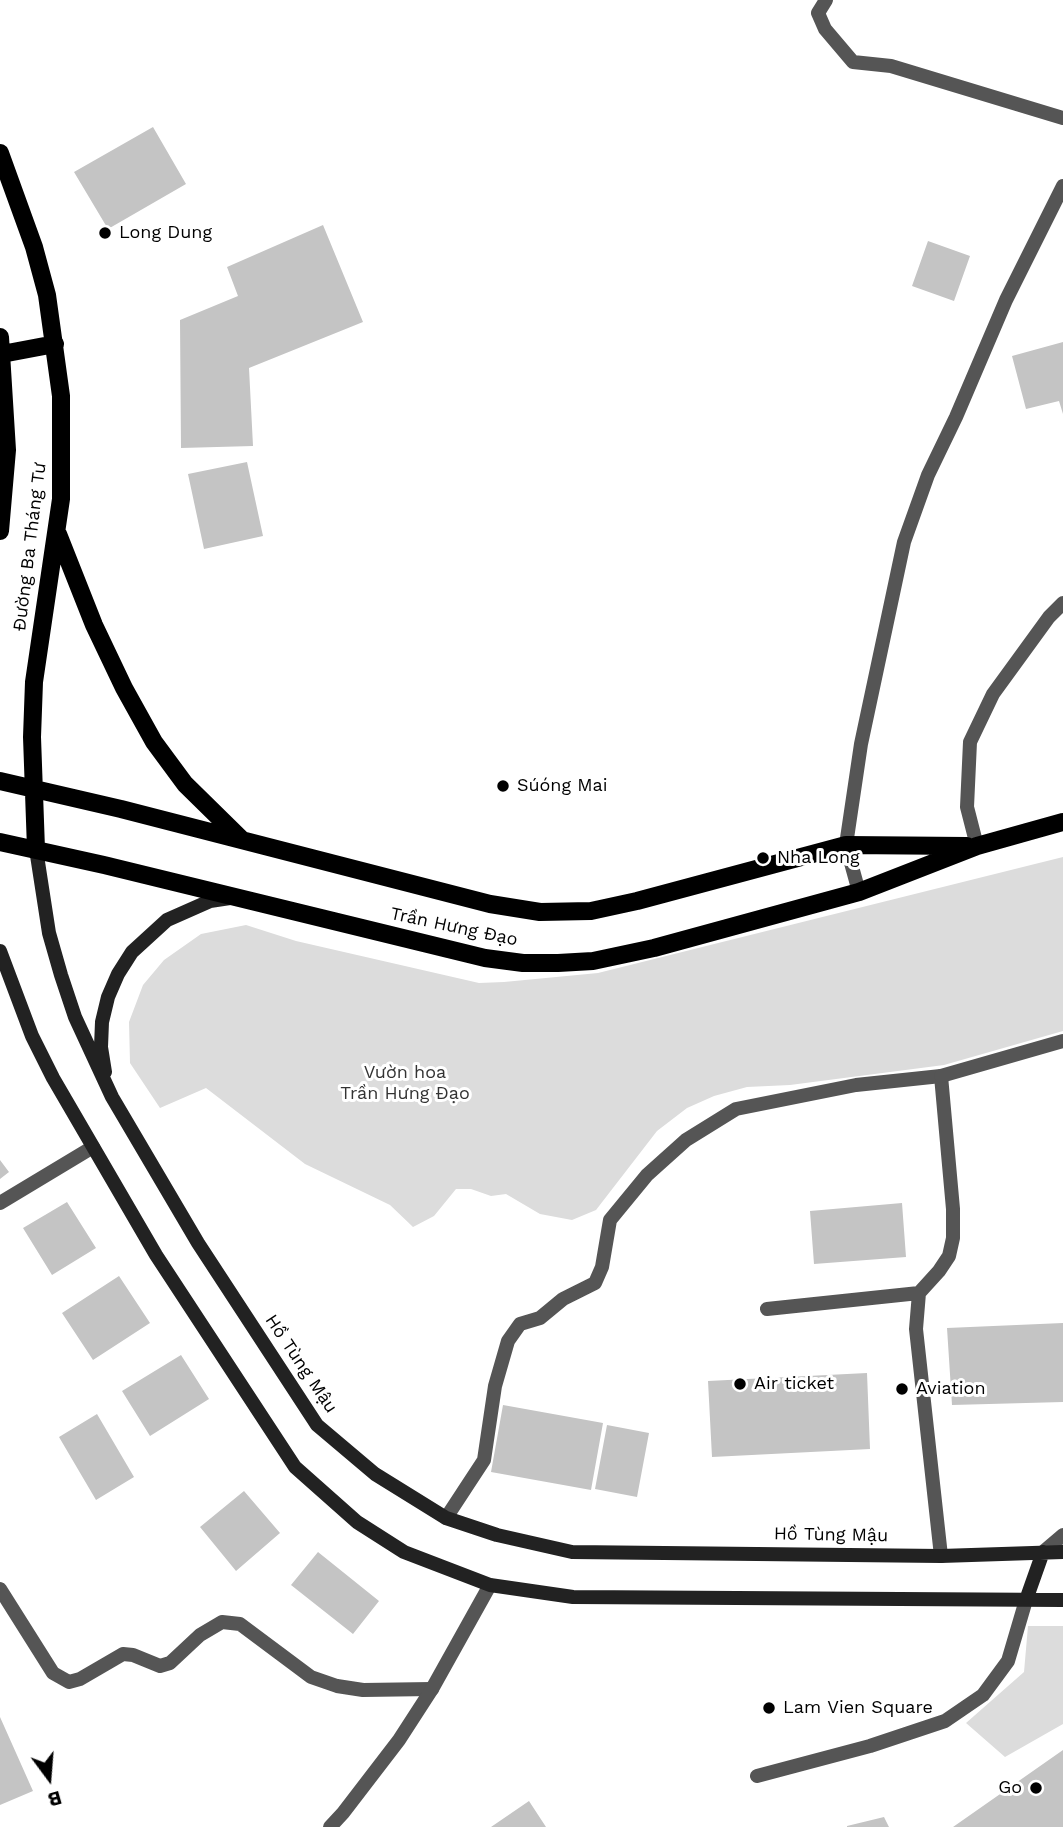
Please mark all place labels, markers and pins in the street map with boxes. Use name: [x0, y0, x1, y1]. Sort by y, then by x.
place label: Long Dung: [119, 222, 212, 244]
marker: Long Dung: [97, 225, 113, 241]
place label: Súóng Mai: [517, 775, 607, 797]
marker: Súóng Mai: [495, 778, 511, 794]
place label: Nha Long: [777, 847, 860, 869]
marker: Nha Long: [755, 850, 771, 866]
place label: Air ticket: [754, 1373, 834, 1395]
marker: Air ticket: [732, 1376, 748, 1392]
place label: Aviation: [916, 1378, 986, 1400]
marker: Aviation: [894, 1381, 910, 1397]
place label: Lam Vien Square: [783, 1697, 933, 1719]
marker: Lam Vien Square: [761, 1700, 777, 1716]
place label: Go: [998, 1777, 1022, 1799]
marker: Go: [1028, 1780, 1044, 1796]

